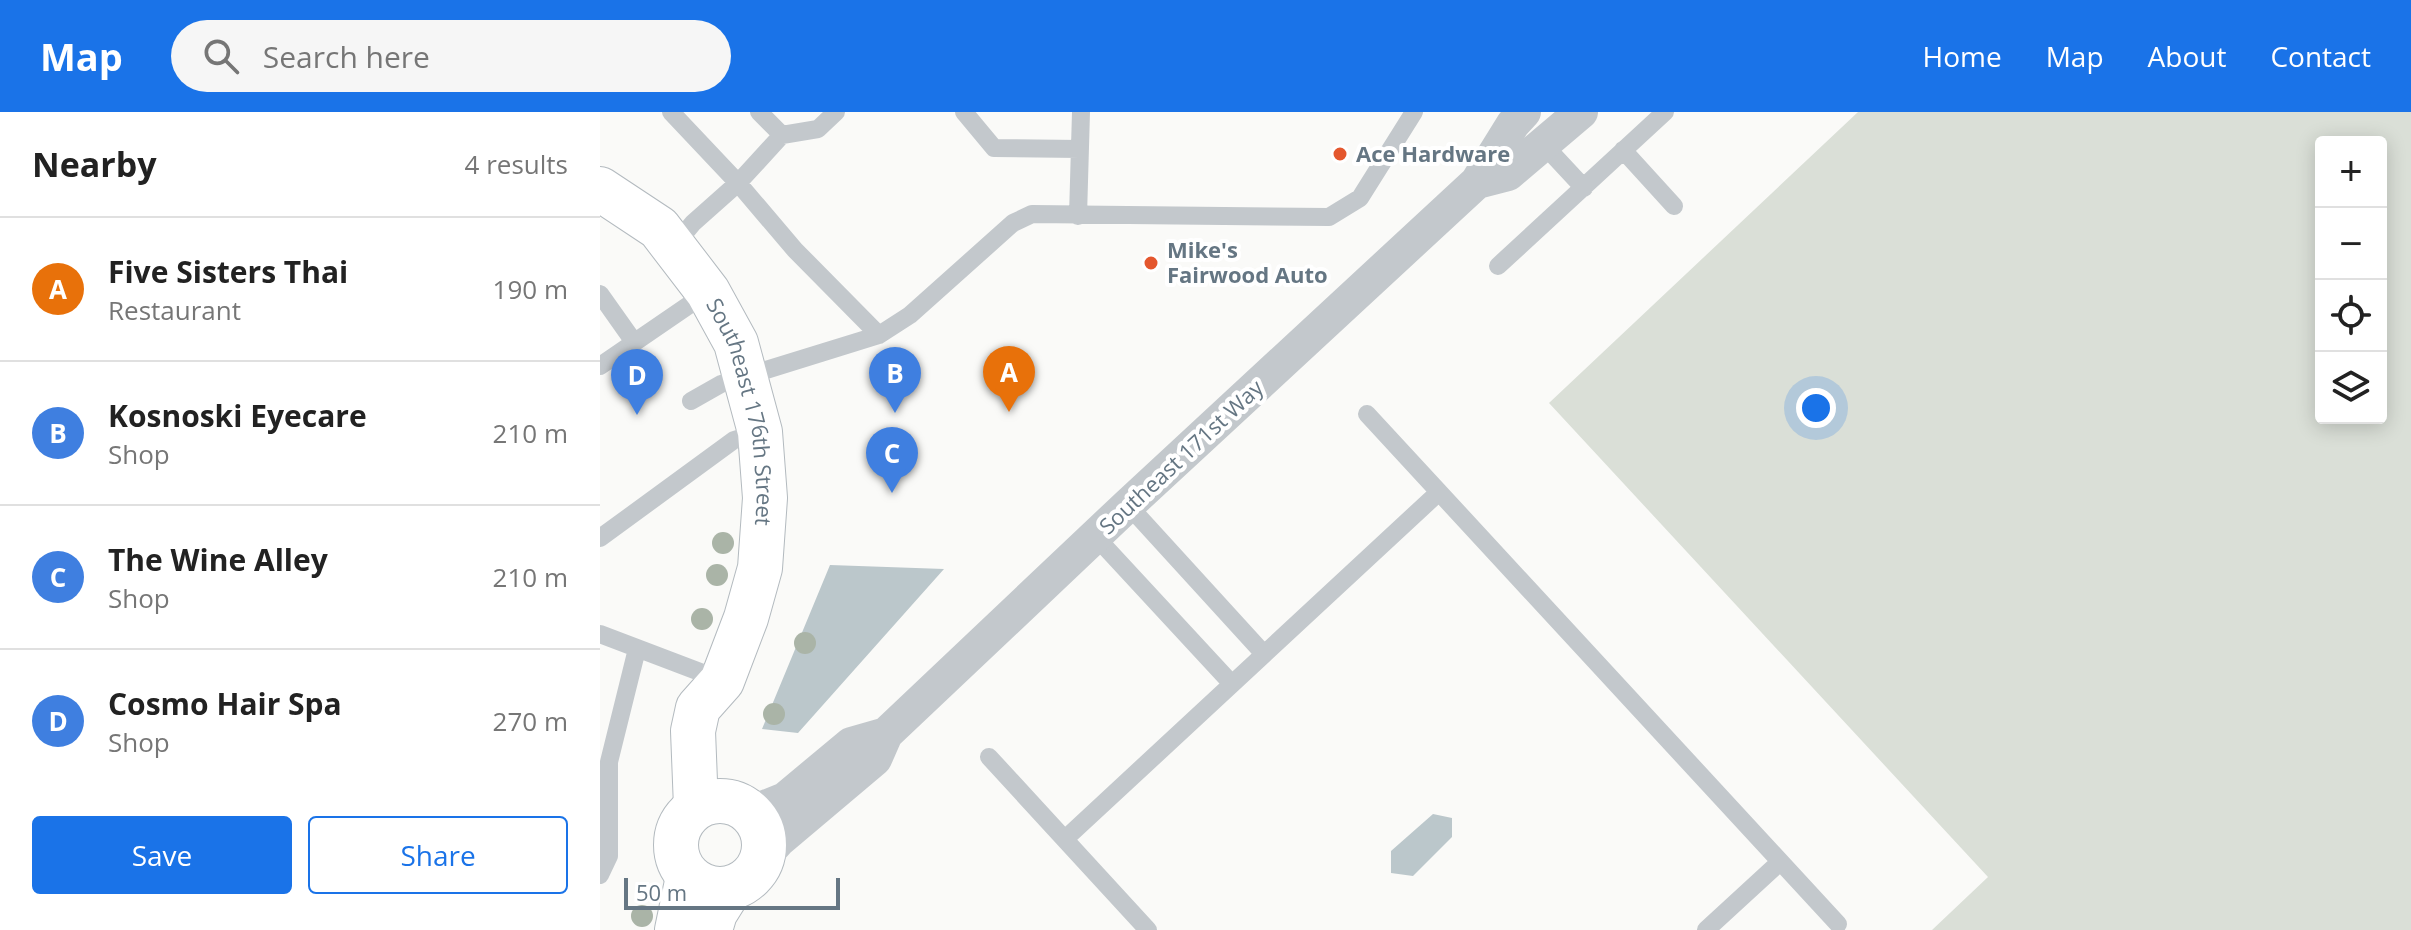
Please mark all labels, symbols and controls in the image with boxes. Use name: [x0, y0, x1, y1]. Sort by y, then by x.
search box: [171, 20, 731, 92]
text: Map: [40, 30, 123, 82]
icon: search: [199, 34, 243, 78]
text: Search here: [263, 36, 430, 77]
text: Home: [1923, 37, 2002, 75]
text: Map: [2046, 37, 2104, 75]
text: About: [2148, 37, 2226, 75]
text: Contact: [2270, 37, 2371, 75]
map controls: [2315, 136, 2387, 424]
button: +: [2315, 136, 2387, 208]
place label: Ace Hardware: [1356, 138, 1510, 168]
text: Nearby: [32, 141, 157, 187]
marker: Ace Hardware: [1331, 145, 1349, 163]
text: 4 results: [465, 146, 568, 182]
button: −: [2315, 208, 2387, 280]
place label: Mike's Fairwood Auto: [1167, 234, 1328, 289]
text: Five Sisters Thai: [108, 251, 348, 292]
marker: Mike's Fairwood Auto: [1142, 254, 1160, 272]
text: A: [49, 271, 67, 307]
text: 190 m: [493, 271, 568, 307]
button: locate: [2315, 280, 2387, 352]
text: Restaurant: [108, 292, 241, 328]
street label: Southeast 176th Street: [700, 292, 781, 527]
pin: A: [983, 346, 1035, 412]
pin: B: [869, 347, 921, 413]
pin: D: [611, 349, 663, 415]
button: layers: [2315, 352, 2387, 424]
street label: Southeast 171st Way: [1092, 372, 1270, 540]
your location: [1796, 388, 1836, 428]
text: Kosnoski Eyecare: [108, 395, 367, 436]
text: B: [49, 415, 67, 451]
text: 210 m: [493, 415, 568, 451]
pin: C: [866, 427, 918, 493]
text: Shop: [108, 436, 170, 472]
text: The Wine Alley: [108, 539, 328, 580]
text: C: [50, 559, 66, 595]
text: 210 m: [493, 559, 568, 595]
text: Shop: [108, 580, 170, 616]
text: Cosmo Hair Spa: [108, 683, 342, 724]
text: D: [48, 703, 68, 739]
text: 270 m: [493, 703, 568, 739]
text: Shop: [108, 724, 170, 760]
button: Save: [32, 816, 292, 894]
button: Share: [308, 816, 568, 894]
scale bar: [624, 874, 840, 910]
text: 50 m: [636, 877, 687, 907]

